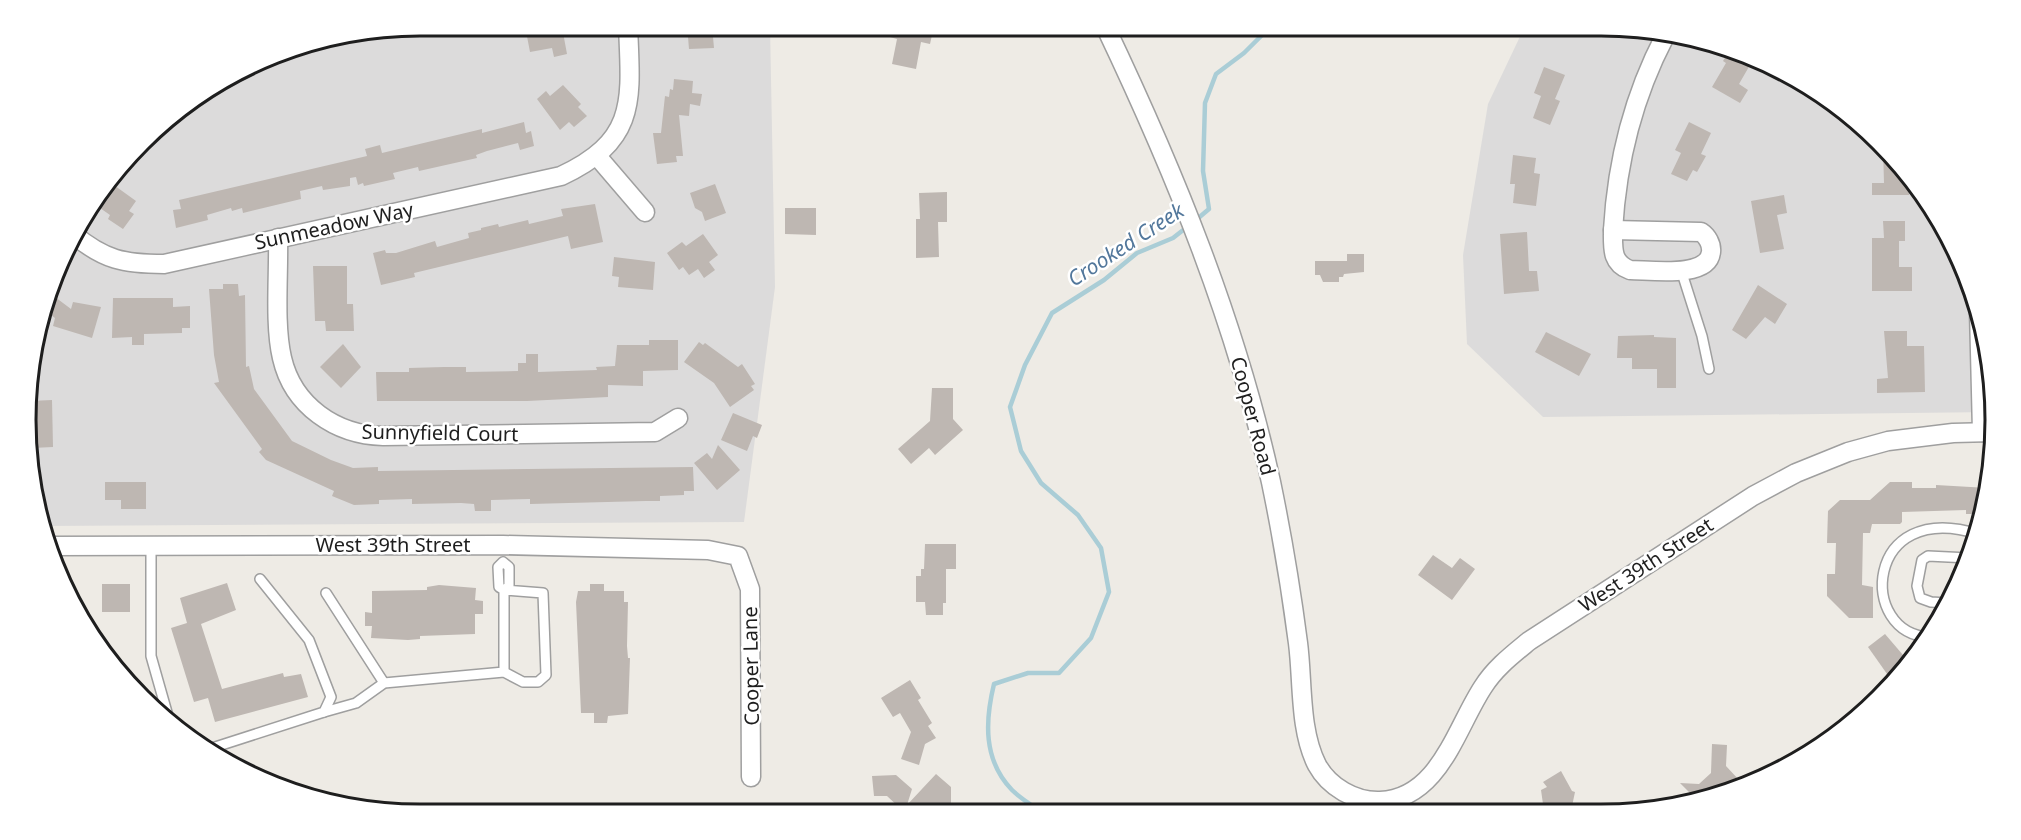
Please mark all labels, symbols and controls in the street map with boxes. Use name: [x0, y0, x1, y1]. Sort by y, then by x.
street label: Sunmeadow Way: [252, 195, 416, 255]
water label: Crooked Creek: [1062, 195, 1190, 292]
street label: Cooper Road: [1225, 353, 1282, 478]
street label: Sunnyfield Court: [361, 418, 519, 447]
street label: West 39th Street: [1573, 511, 1718, 618]
street label: West 39th Street: [316, 531, 470, 558]
street label: Cooper Lane: [736, 606, 765, 726]

